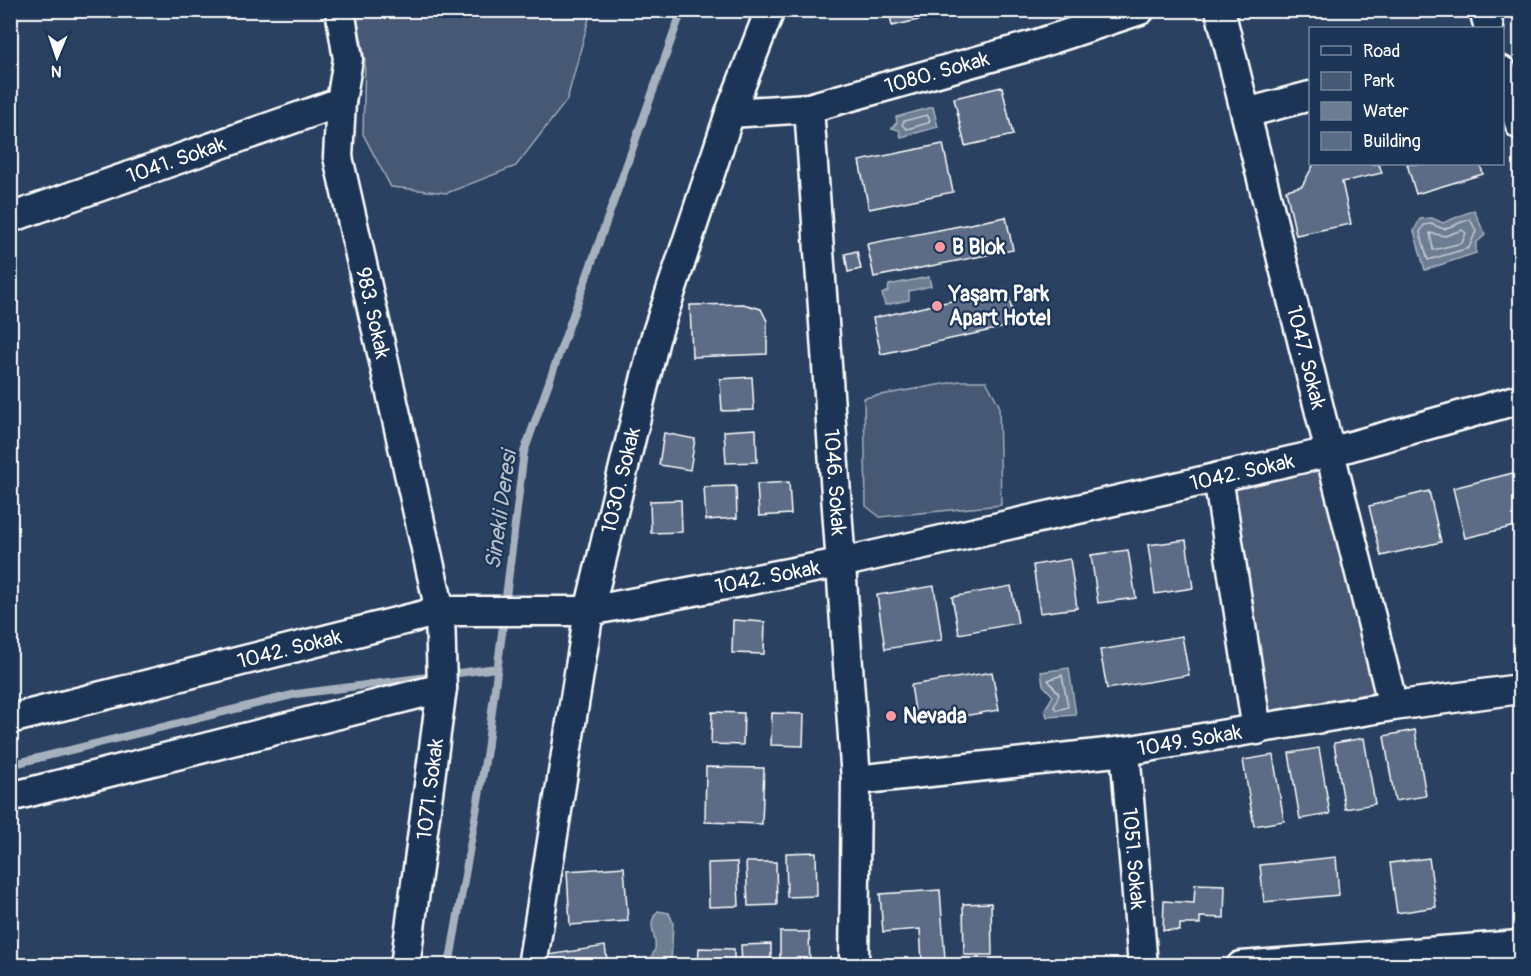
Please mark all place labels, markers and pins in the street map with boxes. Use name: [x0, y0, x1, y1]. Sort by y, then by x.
place label: B Blok: [952, 234, 1006, 261]
marker: B Blok: [933, 240, 947, 254]
place label: Yaşam Park Apart Hotel: [948, 281, 1051, 332]
marker: Yaşam Park Apart Hotel: [930, 299, 944, 313]
place label: Nevada: [903, 703, 967, 730]
marker: Nevada: [884, 709, 898, 723]

